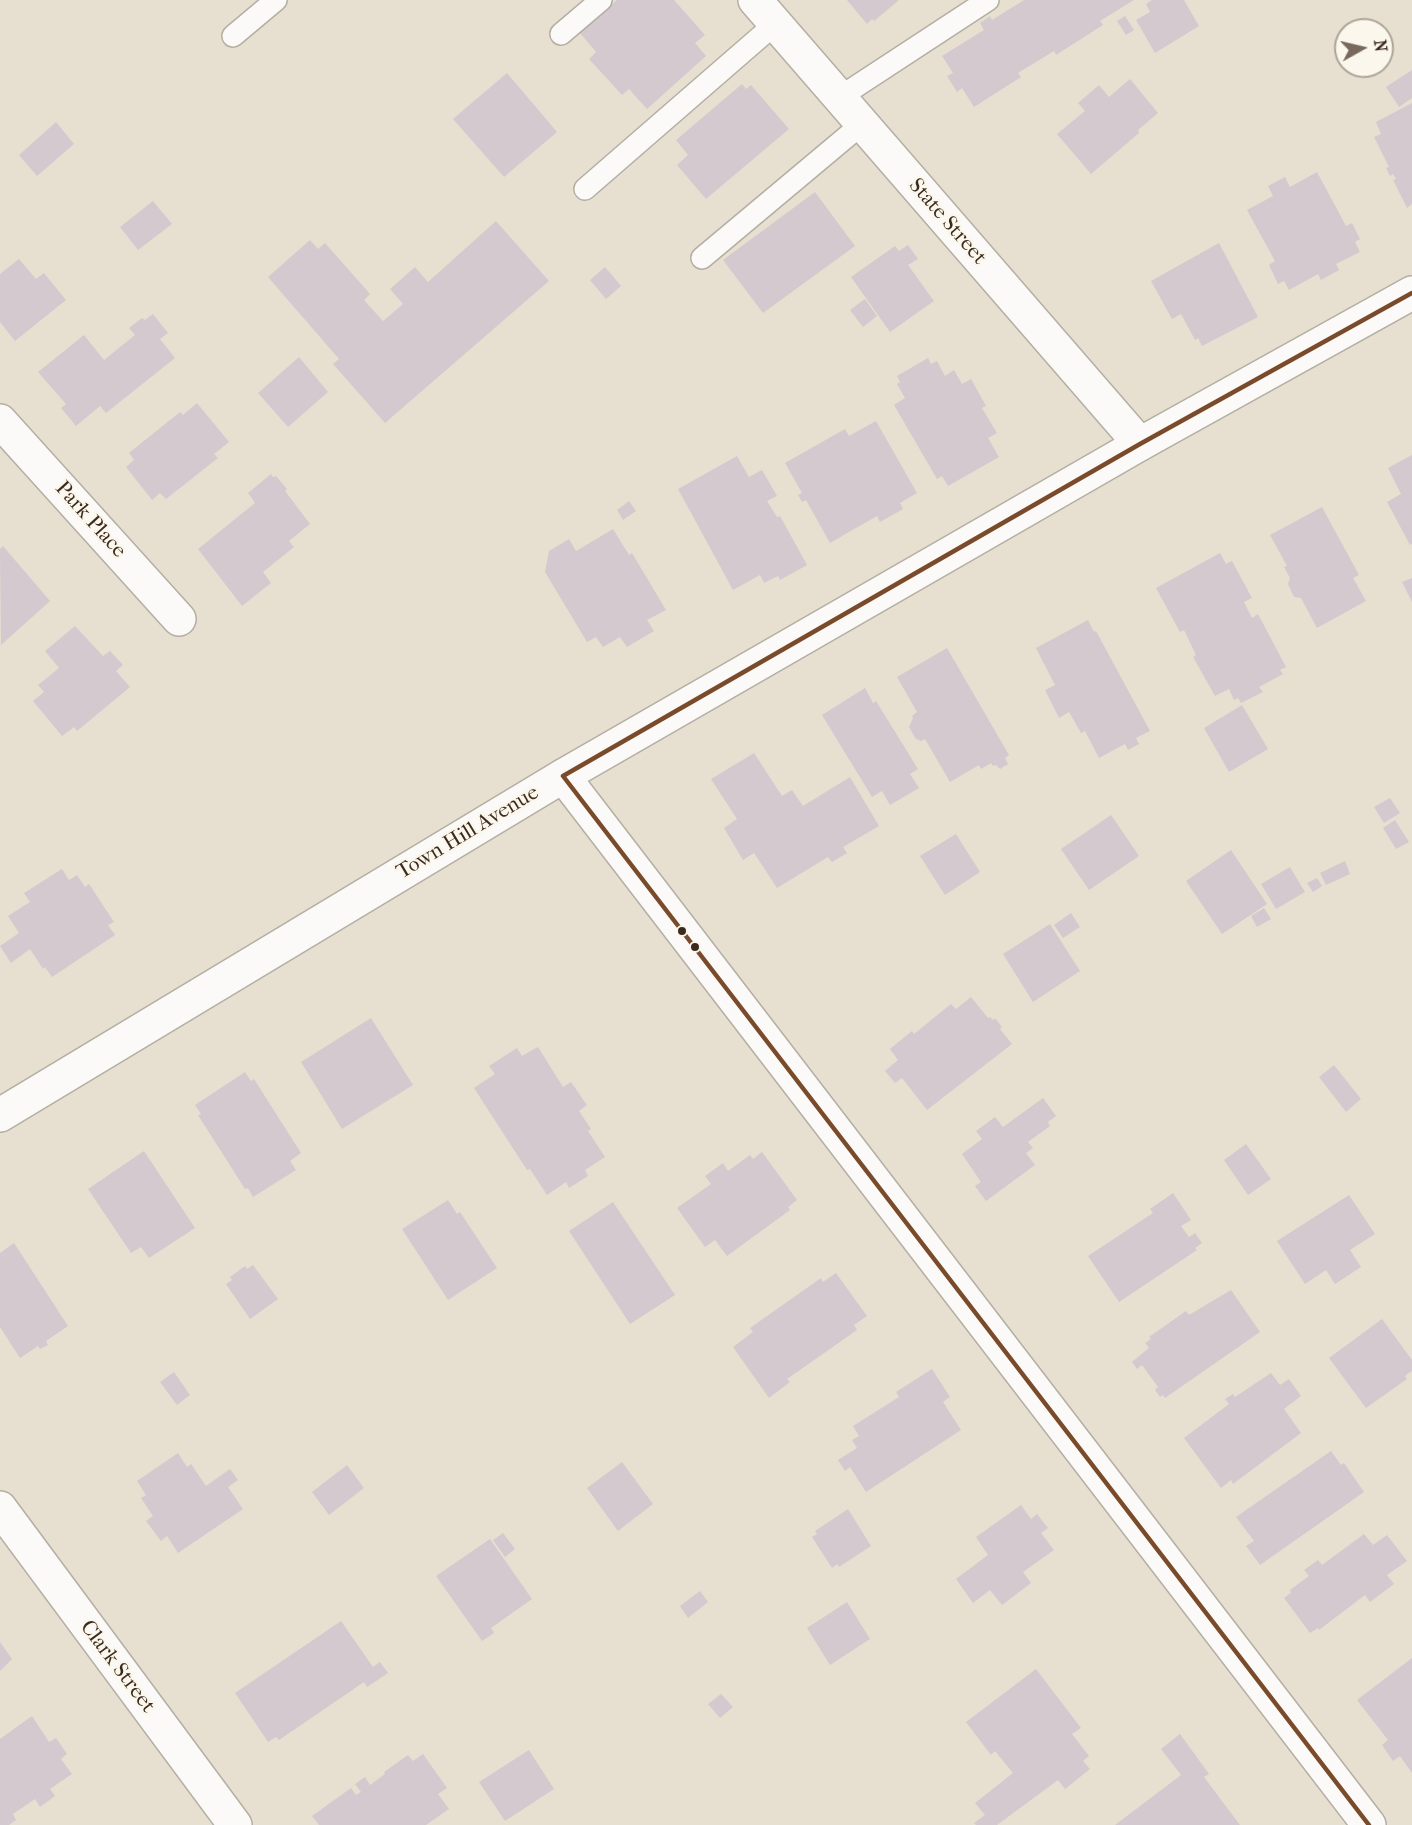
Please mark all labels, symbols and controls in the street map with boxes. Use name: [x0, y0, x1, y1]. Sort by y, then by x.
north arrow: [1334, 18, 1394, 78]
text: N: [1370, 38, 1391, 53]
street label: State Street: [903, 174, 991, 270]
street label: Park Place: [49, 477, 131, 563]
street label: Town Hill Avenue: [392, 781, 544, 885]
unlabelled marker: [676, 925, 688, 937]
unlabelled marker: [689, 941, 701, 953]
street label: Clark Street: [74, 1616, 160, 1718]

